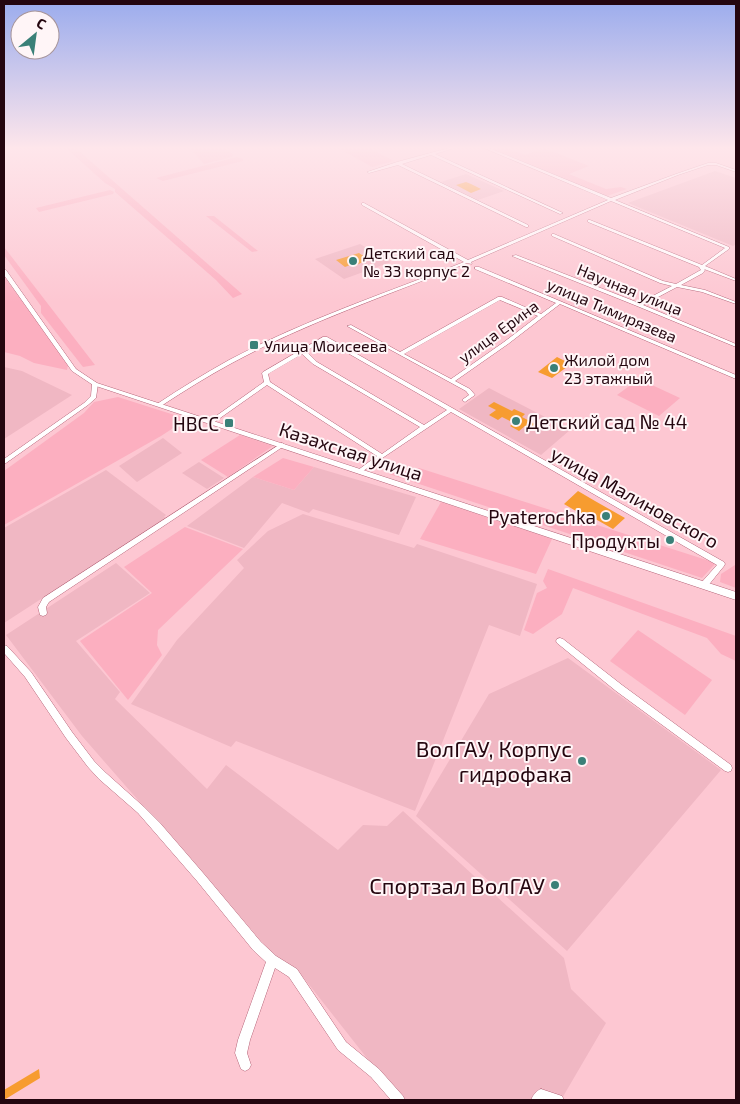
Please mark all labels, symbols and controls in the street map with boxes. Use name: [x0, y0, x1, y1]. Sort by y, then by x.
north arrow: [10, 10, 60, 60]
text: С: [34, 14, 49, 33]
place label: Детский сад № 33 корпус 2: [363, 243, 470, 281]
marker: Детский сад № 33 корпус 2: [347, 255, 359, 267]
street label: Научная улица: [574, 259, 685, 320]
street label: улица Тимирязева: [544, 274, 680, 347]
street label: улица Ерина: [454, 296, 542, 367]
place label: Улица Моисеева: [264, 336, 387, 355]
marker: Улица Моисеева: [248, 339, 260, 351]
place label: Жилой дом 23 этажный: [564, 350, 653, 387]
marker: Жилой дом 23 этажный: [548, 362, 560, 374]
place label: Детский сад № 44: [526, 410, 687, 433]
place label: НВСС: [173, 412, 219, 435]
marker: Детский сад № 44: [510, 415, 522, 427]
marker: НВСС: [223, 417, 235, 429]
street label: Казахская улица: [276, 417, 426, 486]
street label: улица Малиновского: [547, 441, 723, 554]
place label: Pyaterochka: [488, 505, 596, 528]
marker: Pyaterochka: [600, 510, 612, 522]
place label: Продукты: [571, 529, 660, 553]
marker: Продукты: [664, 534, 676, 546]
place label: ВолГАУ, Корпус гидрофака: [416, 735, 572, 786]
marker: ВолГАУ, Корпус гидрофака: [576, 755, 588, 767]
place label: Спортзал ВолГАУ: [369, 872, 546, 898]
marker: Спортзал ВолГАУ: [549, 879, 561, 891]

